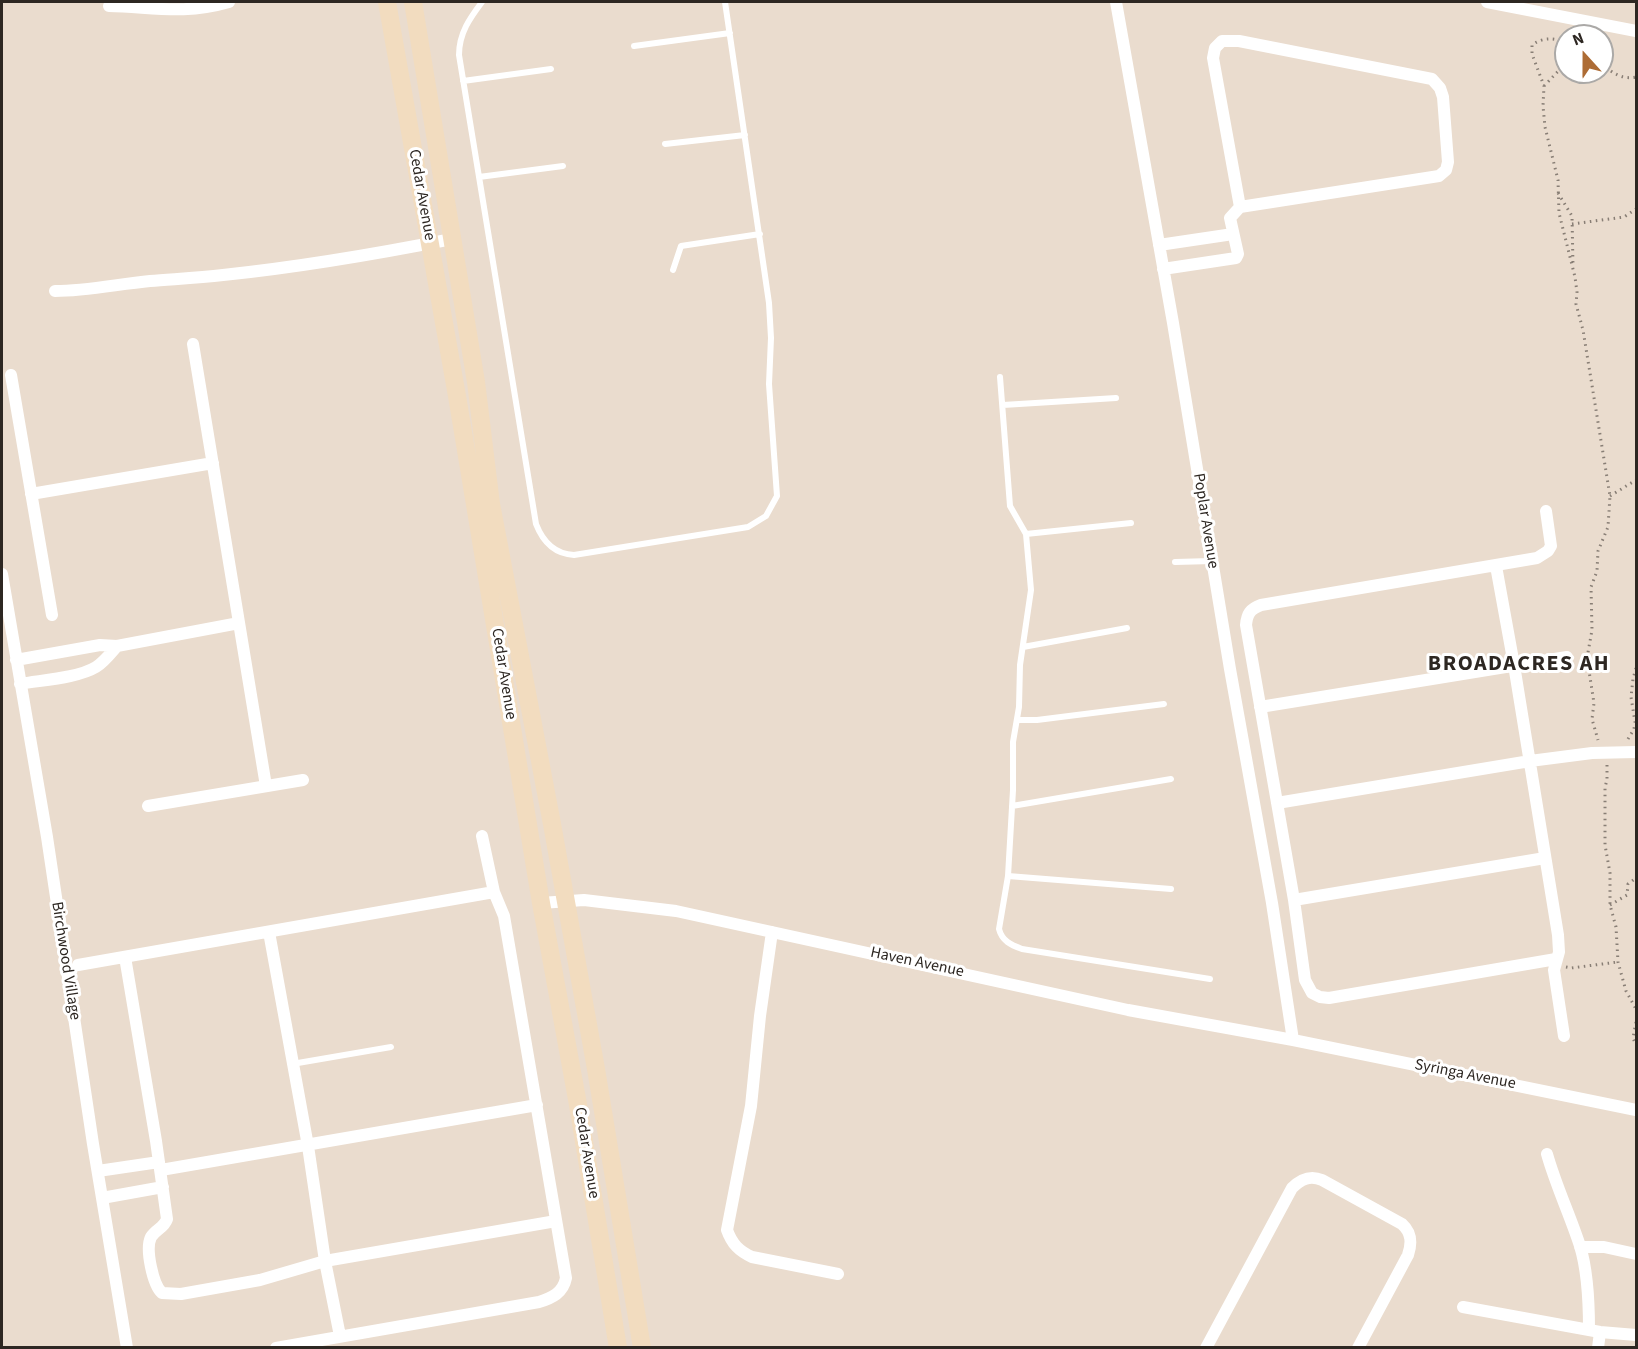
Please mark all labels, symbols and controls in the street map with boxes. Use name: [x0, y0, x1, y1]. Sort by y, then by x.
north arrow: [1554, 24, 1614, 84]
text: N: [1569, 27, 1587, 51]
street label: Cedar Avenue: [404, 148, 438, 242]
street label: Poplar Avenue: [1188, 472, 1222, 570]
street label: Cedar Avenue: [486, 627, 520, 721]
district label: BROADACRES AH: [1428, 652, 1610, 678]
street label: Birchwood Village: [46, 900, 84, 1022]
street label: Haven Avenue: [868, 944, 966, 982]
street label: Syringa Avenue: [1413, 1056, 1517, 1094]
street label: Cedar Avenue: [569, 1106, 603, 1200]

